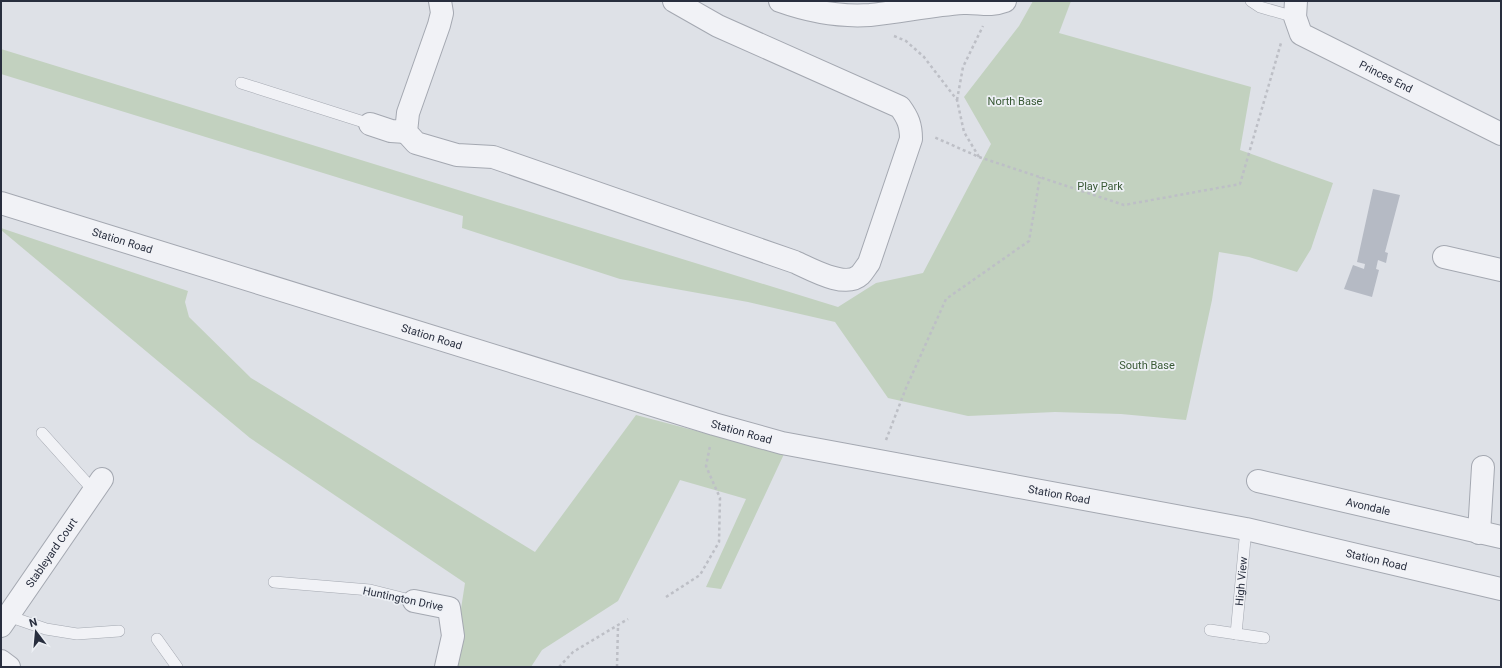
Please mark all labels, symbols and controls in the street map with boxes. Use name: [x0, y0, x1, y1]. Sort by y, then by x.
street label: Princes End: [1357, 58, 1415, 95]
park label: North Base: [988, 95, 1043, 108]
park label: Play Park: [1077, 180, 1123, 193]
street label: Station Road: [90, 225, 154, 256]
street label: Station Road: [400, 321, 464, 352]
park label: South Base: [1119, 359, 1175, 372]
street label: Station Road: [710, 417, 773, 446]
street label: Station Road: [1027, 482, 1091, 506]
street label: Avondale: [1345, 495, 1392, 518]
street label: Stableyard Court: [23, 515, 80, 590]
street label: Station Road: [1344, 546, 1409, 573]
street label: High View: [1232, 555, 1250, 606]
street label: Huntington Drive: [362, 584, 445, 614]
north arrow: [16, 612, 56, 652]
text: N: [28, 615, 39, 630]

